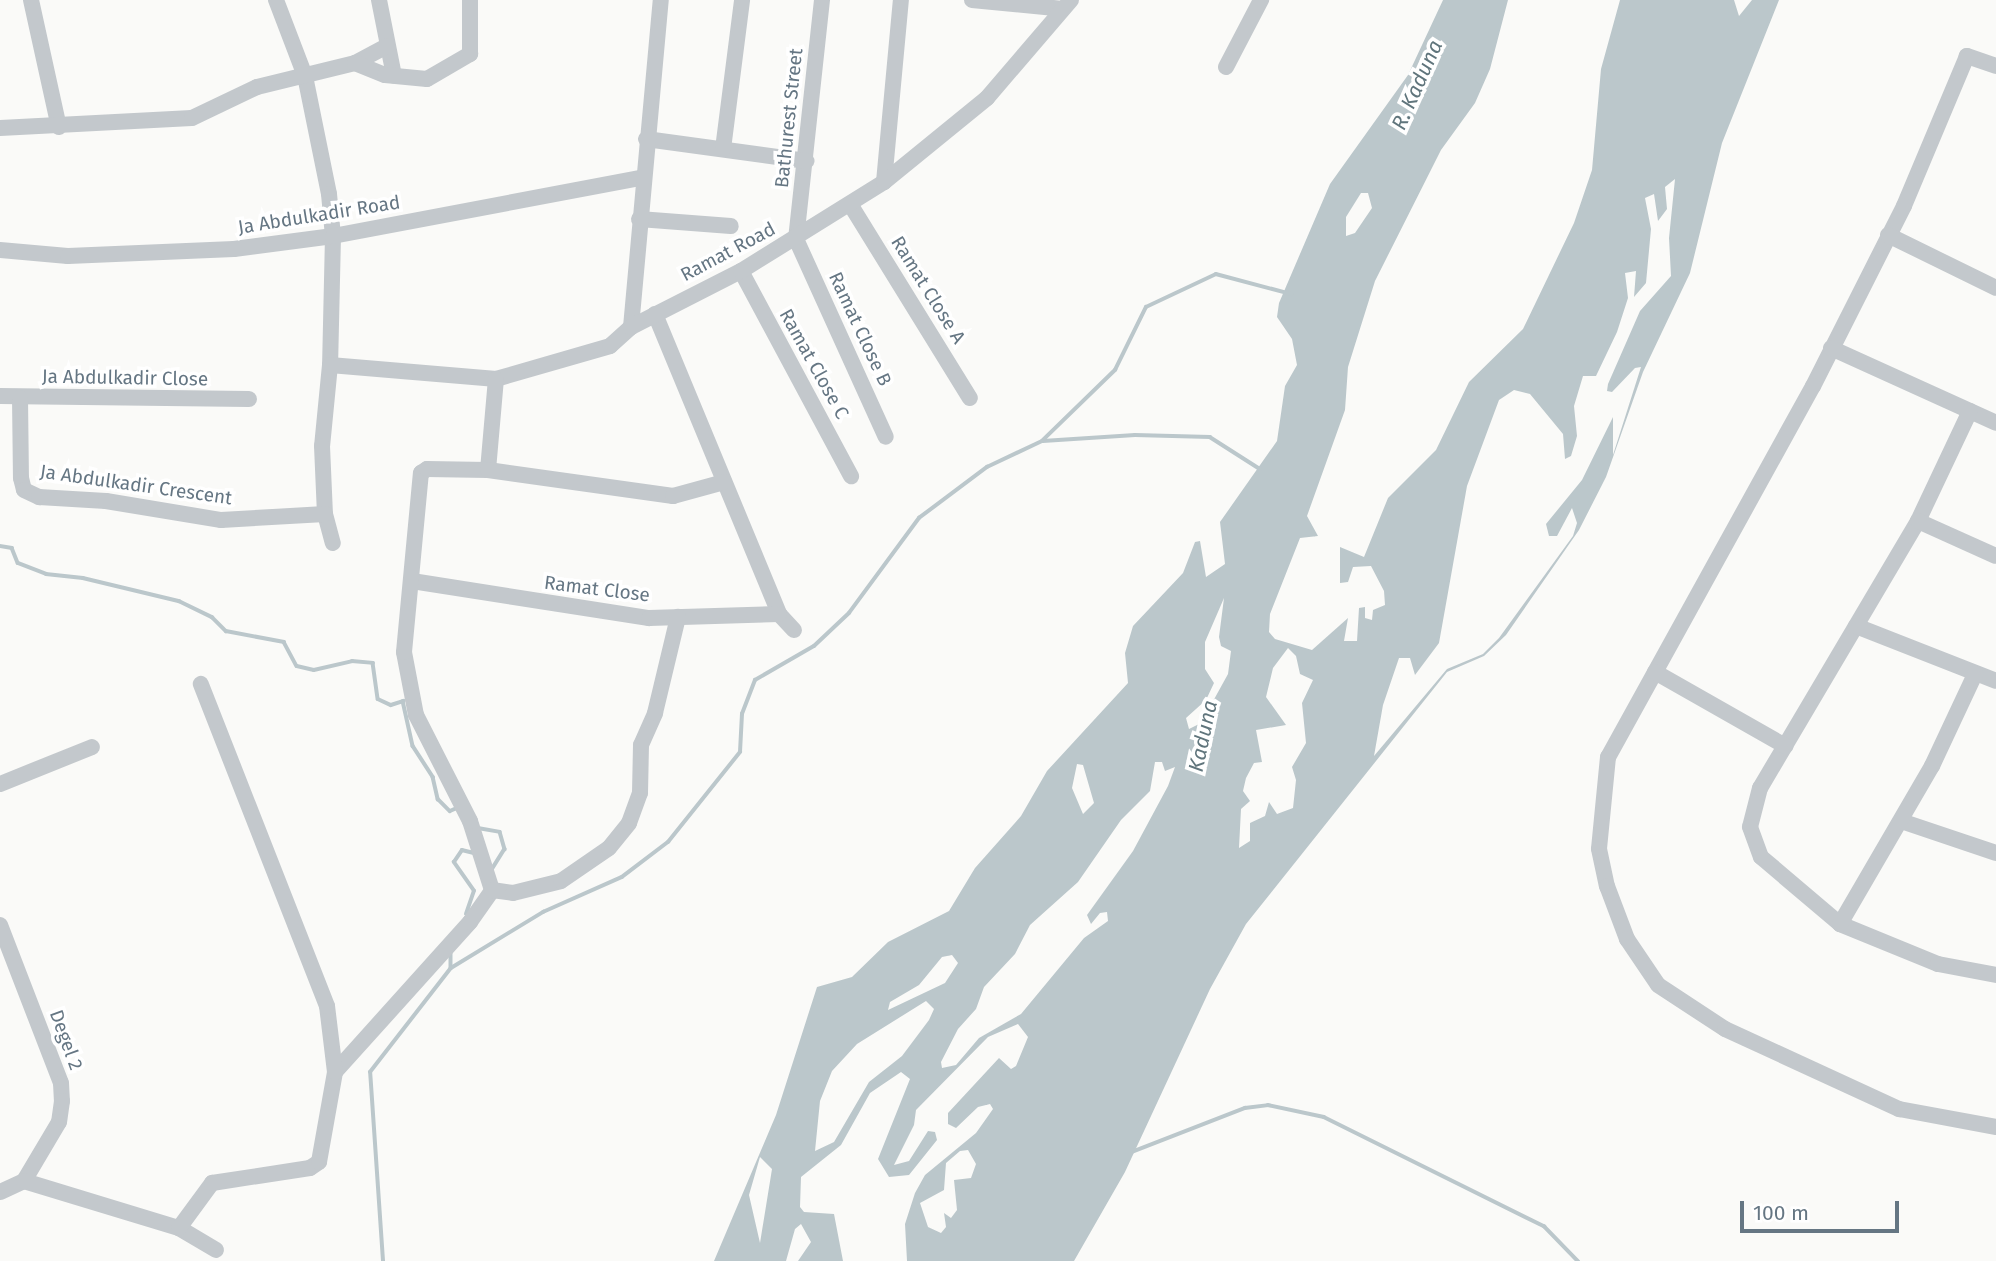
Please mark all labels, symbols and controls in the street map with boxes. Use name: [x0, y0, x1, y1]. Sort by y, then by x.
water label: R. Kaduna: [1386, 36, 1448, 134]
street label: Bathurest Street: [770, 47, 808, 189]
street label: Ja Abdulkadir Road: [236, 191, 402, 239]
street label: Ramat Road: [677, 218, 779, 286]
street label: Ramat Close A: [886, 232, 970, 348]
street label: Ramat Close B: [824, 268, 896, 390]
street label: Ramat Close C: [774, 305, 854, 423]
street label: Ja Abdulkadir Close: [42, 365, 208, 391]
street label: Ja Abdulkadir Crescent: [39, 460, 233, 510]
street label: Ramat Close: [543, 571, 651, 607]
water label: Kaduna: [1183, 698, 1223, 774]
street label: Degel 2: [45, 1007, 87, 1073]
scale bar: [1744, 1188, 1903, 1232]
text: 100 m: [1753, 1200, 1809, 1226]

